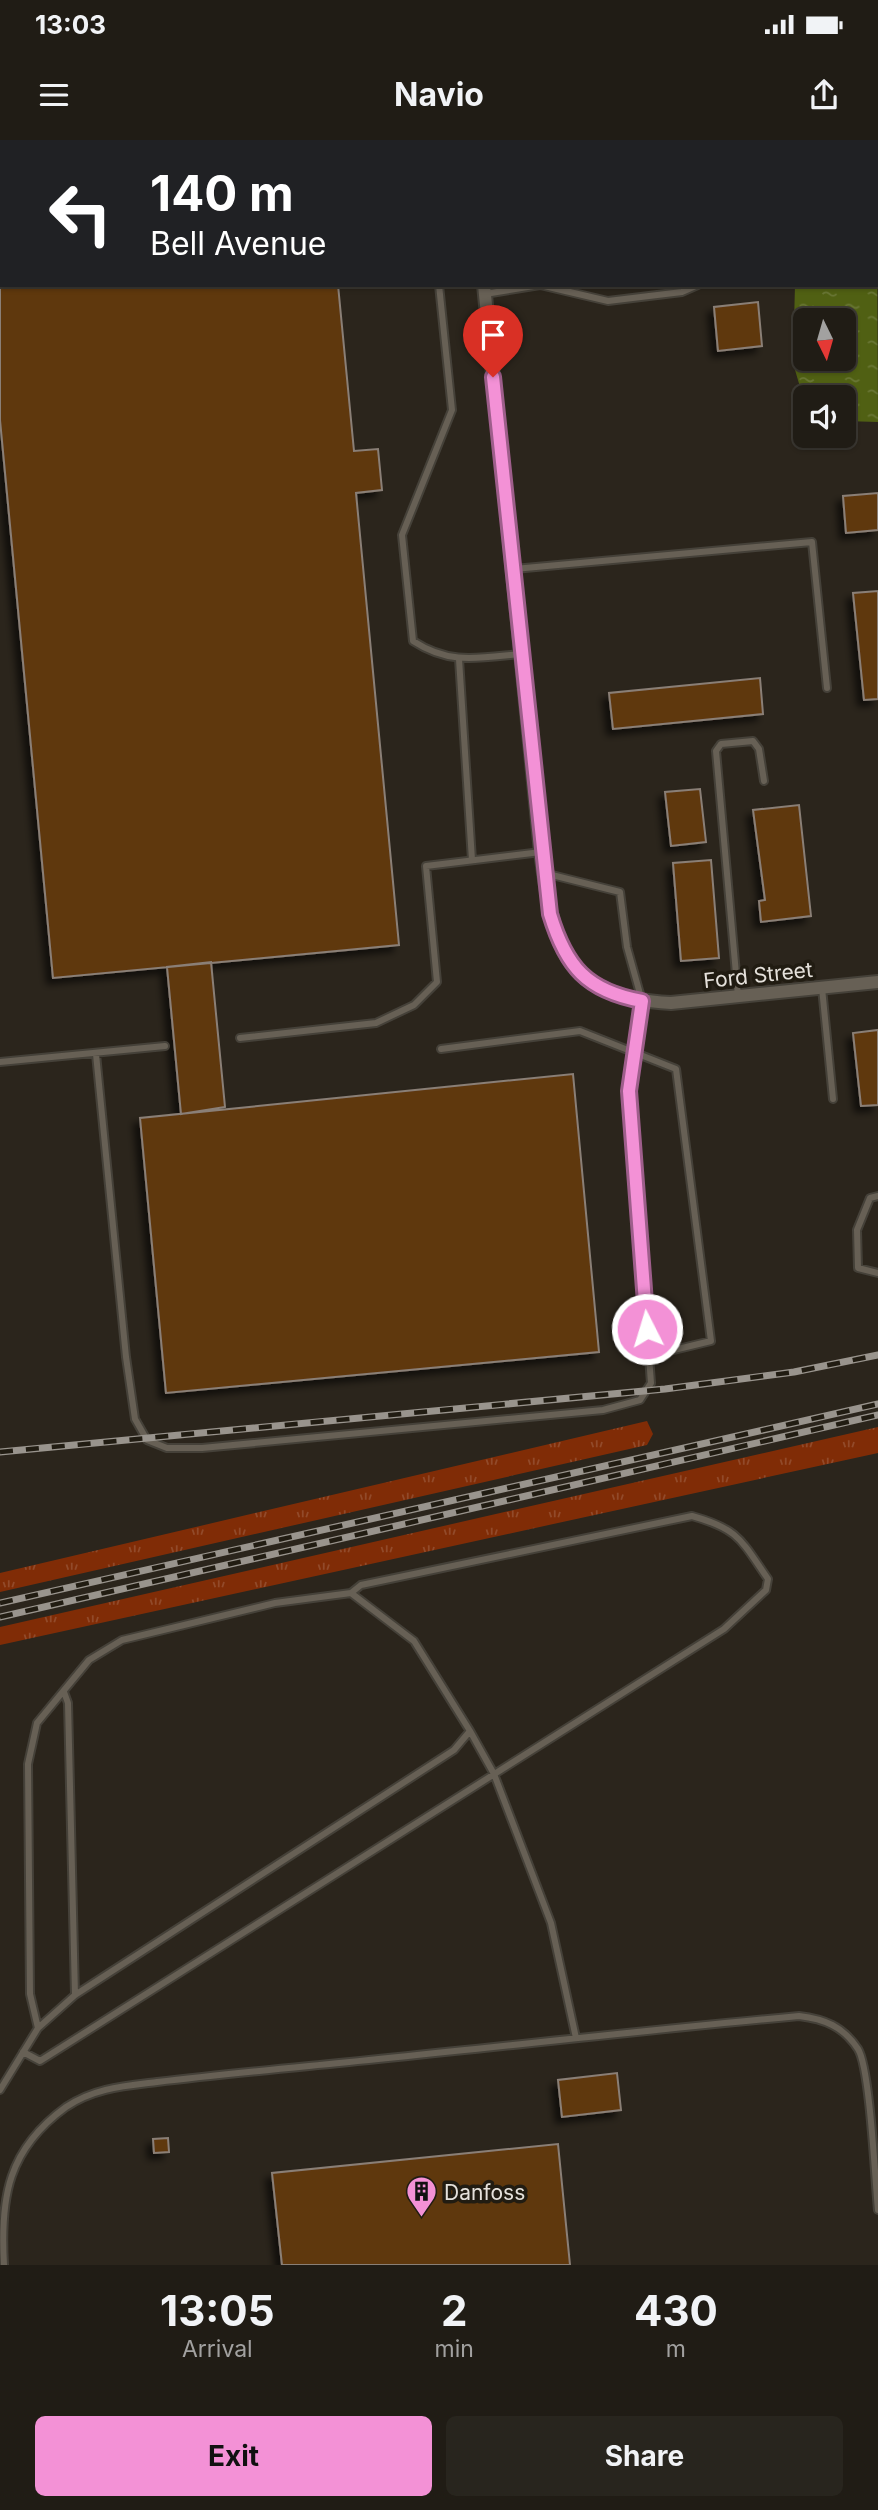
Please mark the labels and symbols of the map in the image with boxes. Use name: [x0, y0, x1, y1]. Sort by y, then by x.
pin: [463, 305, 523, 377]
north arrow: [793, 308, 856, 371]
street label: Ford Street: [702, 957, 814, 993]
position arrow: [610, 1292, 684, 1366]
building icon: Danfoss: [404, 2175, 438, 2219]
place label: Danfoss: [444, 2180, 525, 2205]

